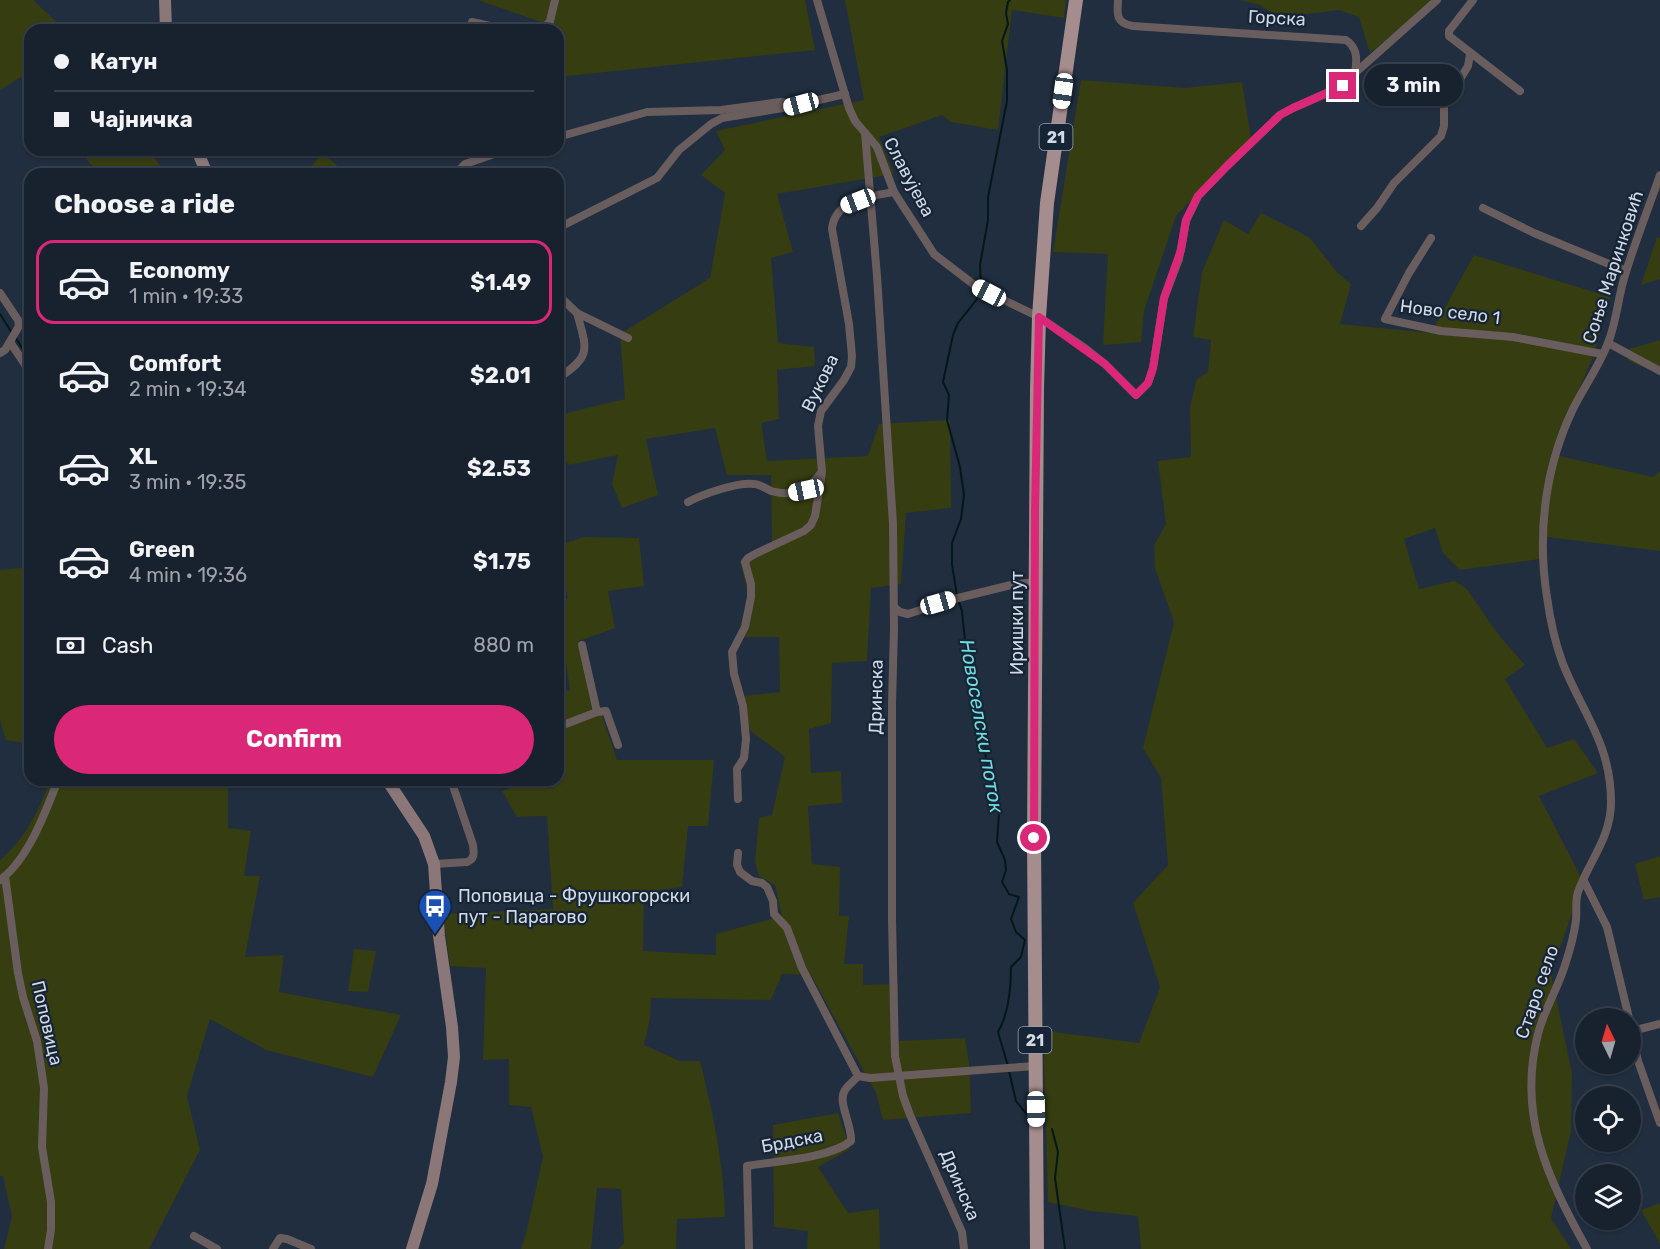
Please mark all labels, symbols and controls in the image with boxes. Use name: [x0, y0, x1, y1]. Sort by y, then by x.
street label: Горска: [1248, 6, 1306, 30]
text: Катун: [90, 48, 158, 75]
callout: 3 min: [1364, 65, 1463, 107]
car: [1052, 72, 1074, 110]
route end: [1329, 72, 1356, 99]
text: 3 min: [1386, 73, 1441, 97]
car: [781, 91, 821, 117]
text: Чајничка: [90, 106, 193, 133]
road number: 21: [1040, 124, 1072, 150]
street label: Славујева: [879, 133, 939, 221]
car: [838, 186, 878, 216]
text: Choose a ride: [54, 188, 235, 220]
street label: Соње Маринковић: [1578, 188, 1648, 346]
icon: car: [57, 255, 111, 309]
text: Economy: [129, 257, 230, 284]
text: $1.49: [470, 269, 531, 296]
car: [969, 277, 1009, 309]
text: 1 min · 19:33: [129, 284, 243, 308]
street label: Ново село 1: [1399, 295, 1501, 329]
icon: car: [57, 348, 111, 402]
text: Comfort: [129, 350, 221, 377]
street label: Вукова: [797, 351, 843, 415]
text: $2.01: [470, 362, 531, 389]
text: 2 min · 19:34: [129, 377, 247, 401]
icon: car: [57, 441, 111, 495]
text: XL: [129, 443, 157, 470]
text: $2.53: [467, 455, 531, 482]
text: 3 min · 19:35: [129, 470, 247, 494]
car: [787, 477, 825, 503]
icon: car: [57, 534, 111, 588]
text: Green: [129, 536, 195, 563]
text: $1.75: [473, 548, 531, 575]
text: 4 min · 19:36: [129, 563, 247, 587]
street label: Иришки пут: [1006, 571, 1028, 675]
car: [918, 589, 958, 617]
icon: cash: [54, 629, 87, 662]
text: Cash: [102, 632, 153, 659]
text: 880 m: [473, 633, 534, 657]
water label: Новоселски поток: [955, 637, 1009, 815]
street label: Дринска: [864, 659, 888, 735]
button: Confirm: [54, 705, 534, 774]
route start: [1020, 824, 1047, 851]
place label: Поповица - Фрушкогорски пут - Парагово: [458, 885, 690, 928]
bus stop icon: Поповица - Фрушкогорски пут - Парагово: [417, 888, 453, 935]
street label: Старо село: [1511, 942, 1563, 1042]
street label: Поповица: [27, 978, 67, 1068]
north arrow: [1575, 1008, 1641, 1074]
map controls: [1575, 1008, 1641, 1230]
road number: 21: [1018, 1027, 1052, 1053]
button: locate: [1575, 1086, 1641, 1152]
car: [1027, 1091, 1045, 1127]
street label: Брдска: [759, 1124, 825, 1158]
street label: Дринска: [935, 1146, 985, 1224]
button: layers: [1575, 1164, 1641, 1230]

